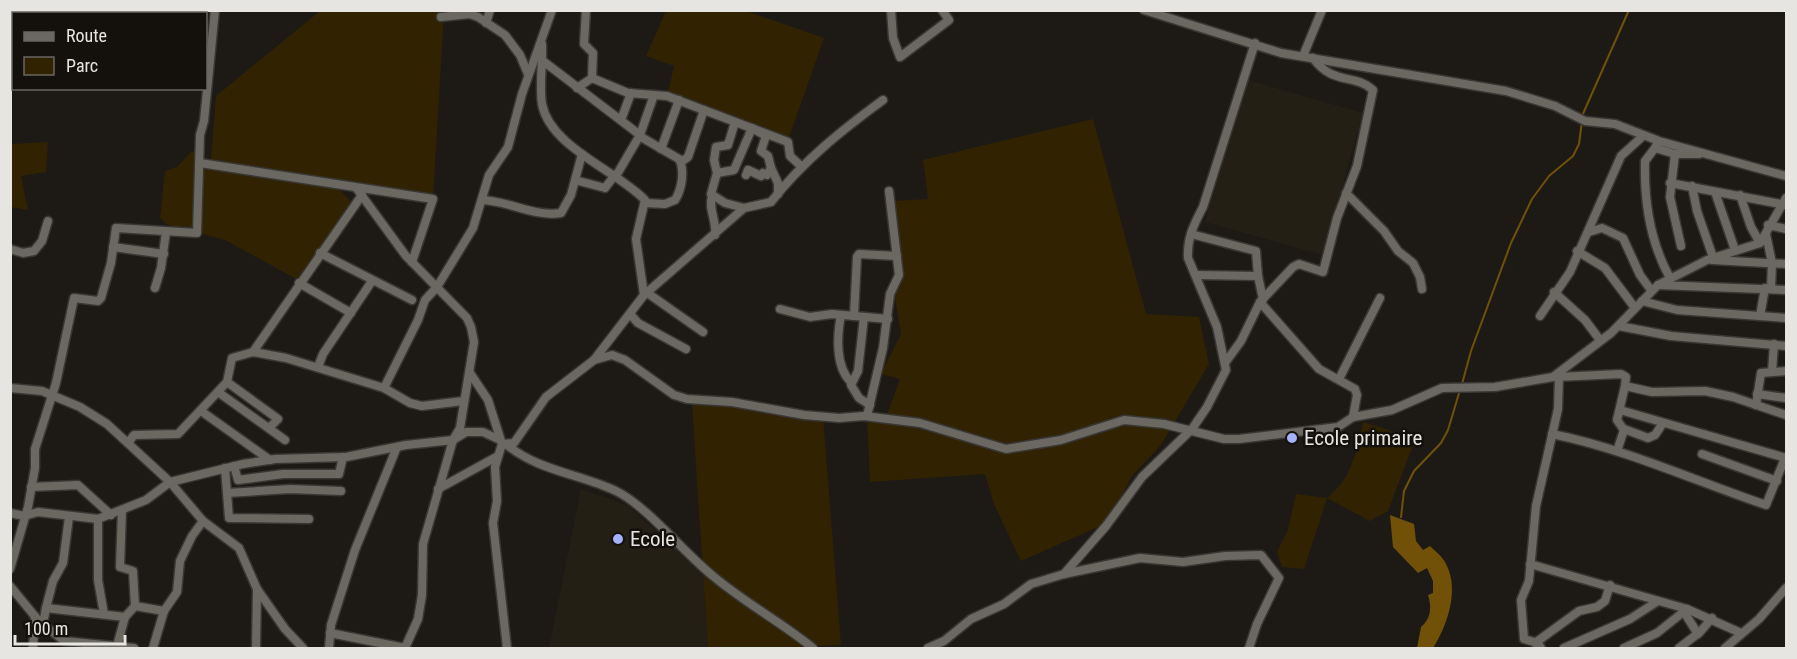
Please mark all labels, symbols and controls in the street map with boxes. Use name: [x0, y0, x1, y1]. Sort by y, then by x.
legend: [12, 12, 207, 90]
text: Route: [66, 25, 107, 46]
text: Parc: [66, 55, 98, 76]
place label: Ecole primaire: [1304, 426, 1422, 450]
marker: Ecole primaire: [1285, 431, 1299, 445]
place label: Ecole: [630, 527, 675, 551]
marker: Ecole: [611, 532, 625, 546]
scale bar: [15, 608, 124, 646]
text: 100 m: [24, 618, 68, 639]

